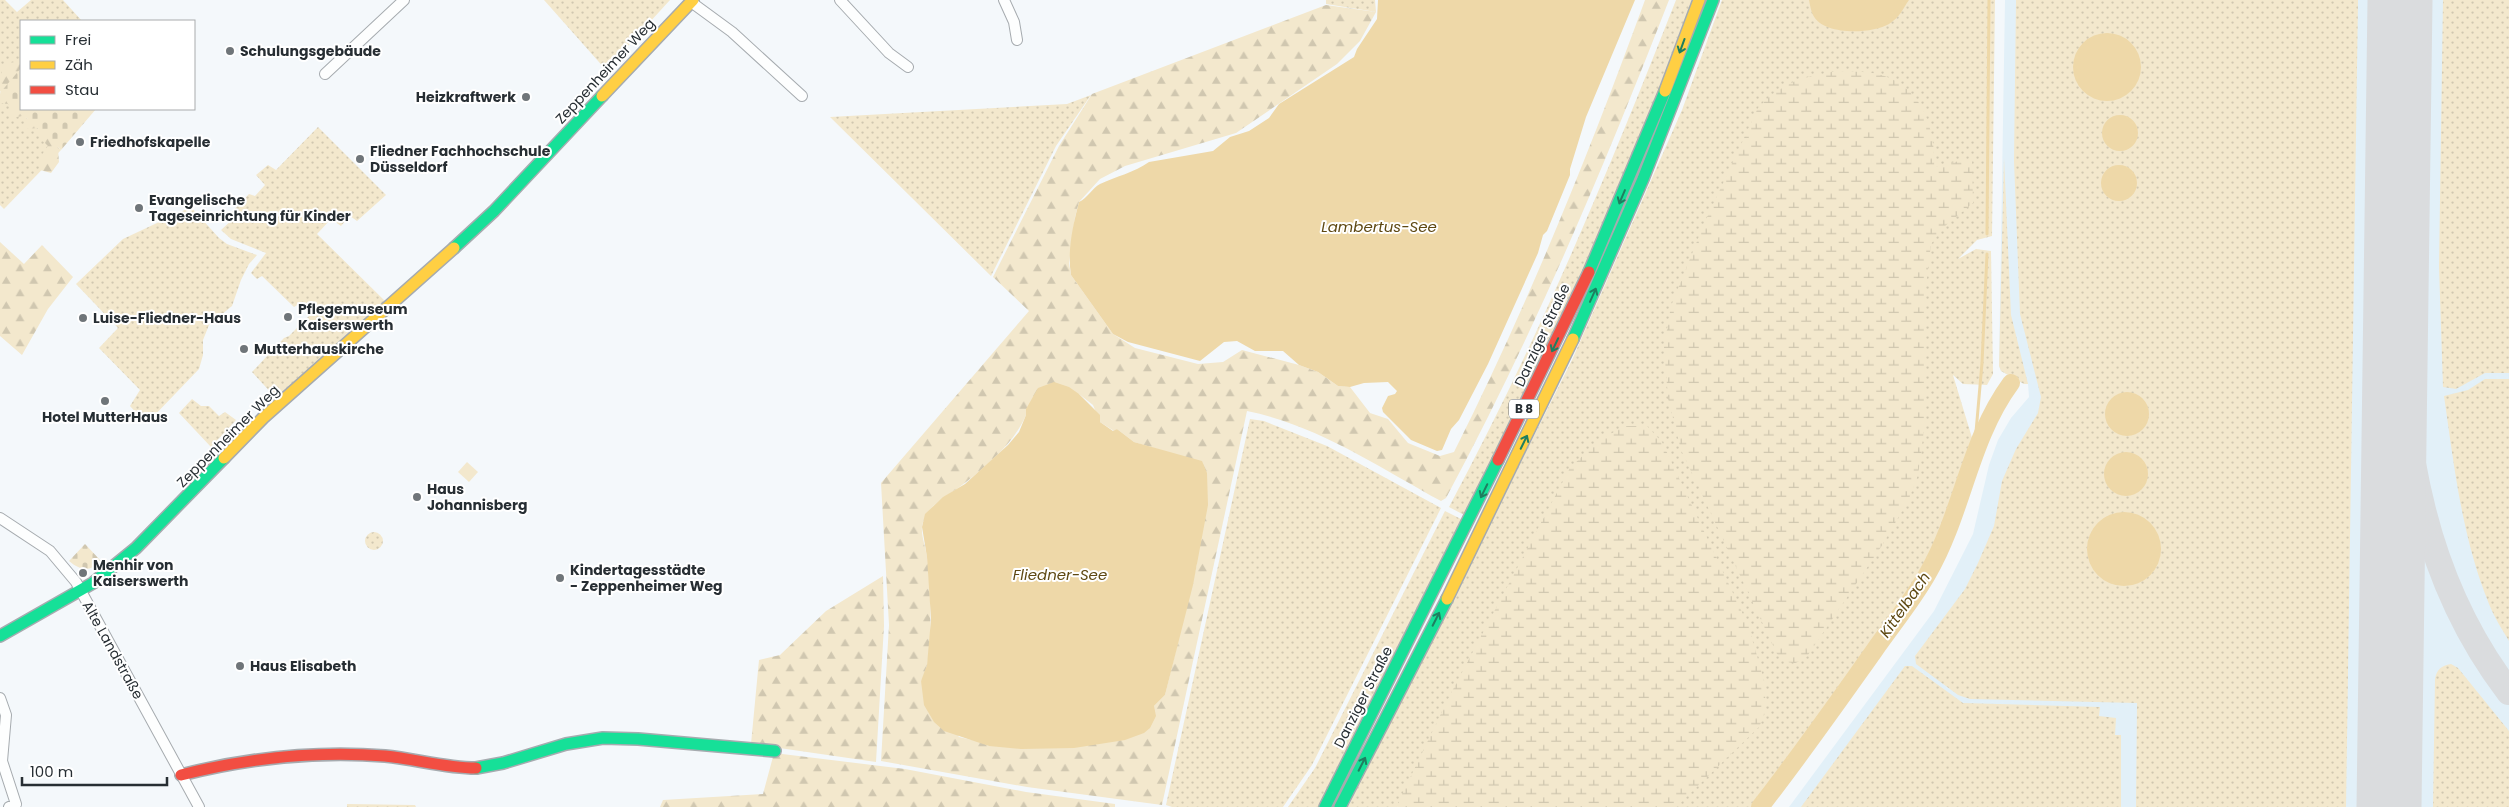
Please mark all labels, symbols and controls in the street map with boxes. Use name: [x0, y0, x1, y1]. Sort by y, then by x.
street label: Zeppenheimer Weg: [551, 14, 659, 128]
legend: [20, 20, 195, 110]
text: Frei: [65, 29, 91, 50]
one-way arrow: [1677, 37, 1686, 53]
place label: Schulungsgebäude: [240, 41, 381, 61]
marker: Schulungsgebäude: [224, 45, 236, 57]
text: Zäh: [65, 54, 93, 75]
text: Stau: [65, 79, 99, 100]
place label: Heizkraftwerk: [416, 87, 516, 107]
marker: Heizkraftwerk: [520, 91, 532, 103]
place label: Friedhofskapelle: [90, 132, 211, 152]
marker: Friedhofskapelle: [74, 136, 86, 148]
place label: Fliedner Fachhochschule Düsseldorf: [370, 141, 551, 177]
marker: Fliedner Fachhochschule Düsseldorf: [354, 153, 366, 165]
one-way arrow: [1617, 188, 1626, 204]
place label: Evangelische Tageseinrichtung für Kinder: [149, 190, 351, 226]
marker: Evangelische Tageseinrichtung für Kinder: [133, 202, 145, 214]
water label: Lambertus-See: [1321, 216, 1437, 237]
street label: Danziger Straße: [1509, 280, 1575, 390]
one-way arrow: [1589, 288, 1599, 303]
place label: Pflegemuseum Kaiserswerth: [298, 299, 408, 335]
place label: Luise-Fliedner-Haus: [93, 308, 241, 328]
marker: Pflegemuseum Kaiserswerth: [282, 311, 294, 323]
marker: Luise-Fliedner-Haus: [77, 312, 89, 324]
one-way arrow: [1550, 337, 1559, 352]
place label: Mutterhauskirche: [254, 339, 384, 359]
marker: Mutterhauskirche: [238, 343, 250, 355]
street label: Zeppenheimer Weg: [172, 380, 284, 492]
marker: Hotel MutterHaus: [99, 395, 111, 407]
road number: B 8: [1509, 399, 1539, 418]
place label: Hotel MutterHaus: [42, 407, 168, 427]
one-way arrow: [1520, 435, 1529, 450]
place label: Haus Johannisberg: [427, 479, 527, 515]
one-way arrow: [1479, 483, 1489, 498]
marker: Haus Johannisberg: [411, 491, 423, 503]
place label: Menhir von Kaiserswerth: [93, 555, 189, 591]
place label: Kindertagesstädte - Zeppenheimer Weg: [570, 560, 723, 596]
water label: Fliedner-See: [1013, 564, 1107, 585]
marker: Menhir von Kaiserswerth: [77, 567, 89, 579]
water label: Kittelbach: [1874, 568, 1935, 642]
marker: Kindertagesstädte - Zeppenheimer Weg: [554, 572, 566, 584]
street label: Alte Landstraße: [78, 597, 148, 703]
one-way arrow: [1431, 611, 1441, 626]
street label: Danziger Straße: [1329, 643, 1397, 751]
place label: Haus Elisabeth: [250, 656, 356, 676]
marker: Haus Elisabeth: [234, 660, 246, 672]
scale bar: [22, 754, 168, 786]
one-way arrow: [1357, 756, 1367, 771]
text: 100 m: [30, 761, 73, 782]

